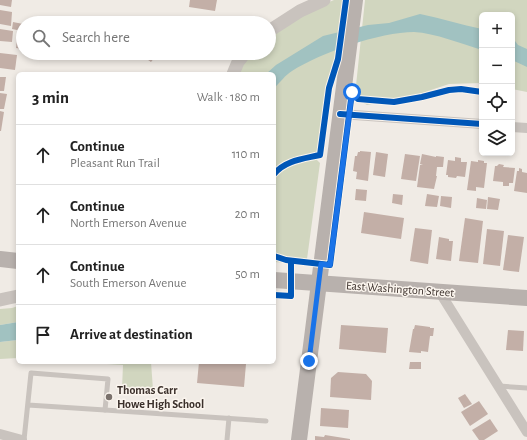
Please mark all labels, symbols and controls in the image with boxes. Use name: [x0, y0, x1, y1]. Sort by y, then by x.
map controls: [479, 12, 515, 156]
button: +: [479, 12, 515, 48]
search box: [16, 16, 276, 60]
icon: search: [30, 27, 52, 49]
text: Search here: [62, 30, 130, 45]
button: −: [479, 48, 515, 84]
route start: [343, 83, 361, 101]
button: locate: [479, 84, 515, 120]
text: 3 min: [32, 89, 69, 106]
text: Walk · 180 m: [197, 91, 260, 104]
button: layers: [479, 120, 515, 156]
text: Continue: [70, 139, 125, 154]
icon: ahead: [32, 144, 54, 166]
text: 110 m: [232, 148, 260, 161]
text: Pleasant Run Trail: [70, 157, 160, 170]
text: Continue: [70, 199, 125, 214]
icon: ahead: [32, 204, 54, 226]
text: 20 m: [235, 208, 260, 221]
text: North Emerson Avenue: [70, 217, 187, 230]
text: Continue: [70, 259, 125, 274]
icon: ahead: [32, 264, 54, 286]
text: 50 m: [235, 268, 260, 281]
text: South Emerson Avenue: [70, 277, 186, 290]
street label: East Washington Street: [346, 279, 455, 299]
icon: arrive: [32, 324, 54, 346]
text: Arrive at destination: [70, 327, 193, 342]
route end: [300, 352, 318, 370]
place label: Thomas Carr Howe High School: [117, 384, 204, 410]
marker: Thomas Carr Howe High School: [104, 392, 114, 402]

